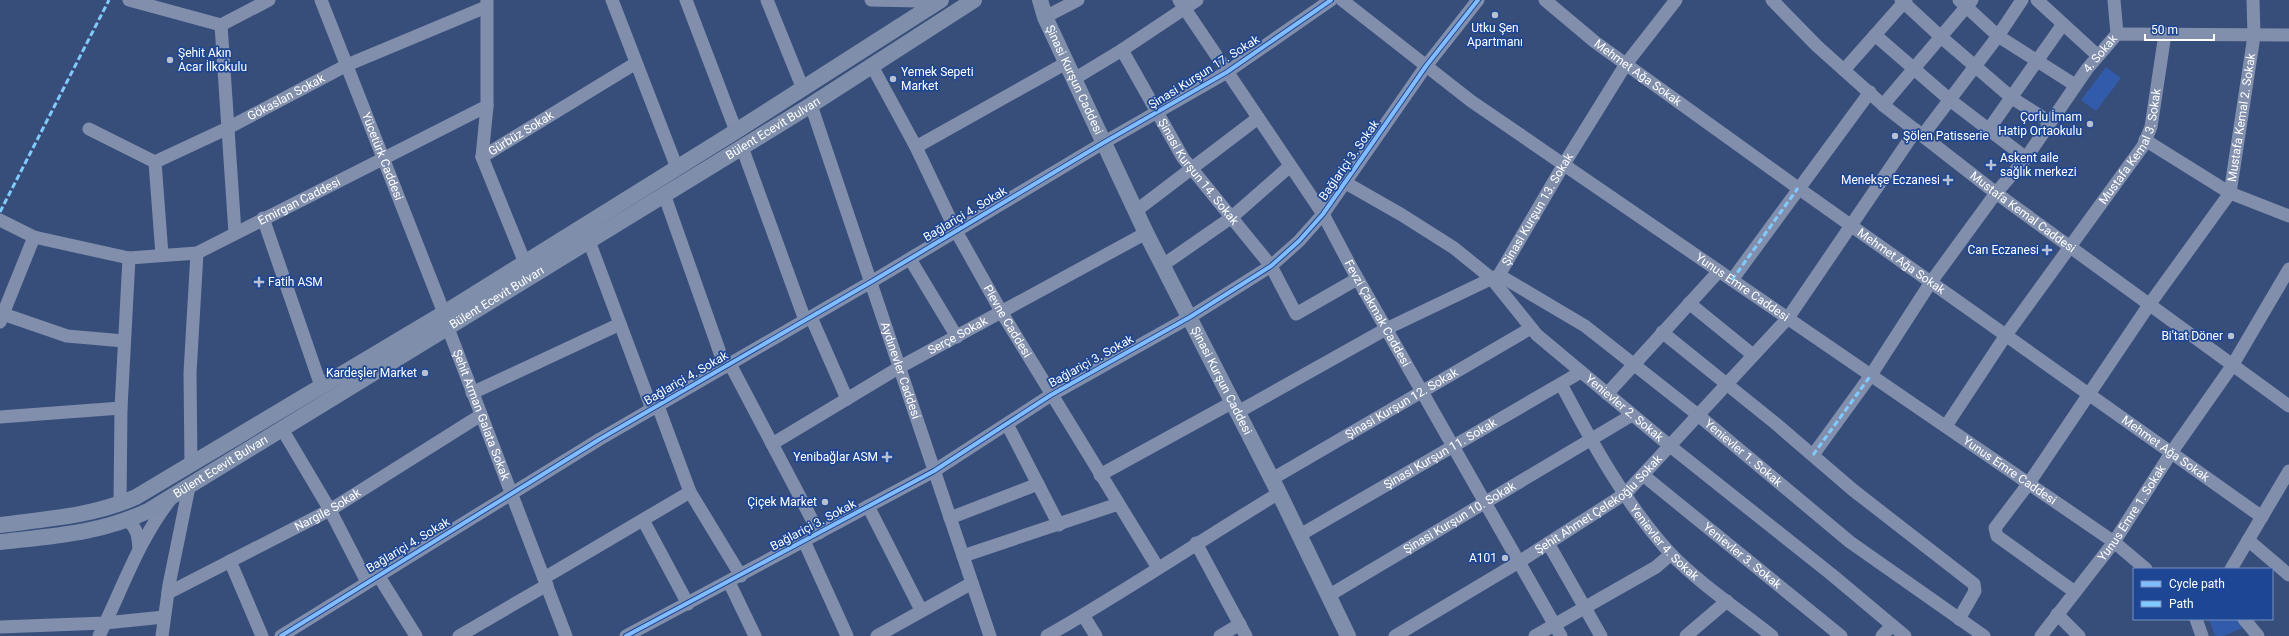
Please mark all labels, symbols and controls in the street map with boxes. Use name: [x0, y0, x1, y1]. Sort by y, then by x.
marker: Utku Şen Apartmanı: [1490, 10, 1500, 20]
scale bar: [2145, 16, 2214, 42]
place label: Utku Şen Apartmanı: [1467, 21, 1523, 49]
street label: Şinasi Kurşun Caddesi: [1043, 23, 1106, 137]
text: 50 m: [2151, 23, 2178, 37]
street label: 4. Sokak: [2080, 31, 2121, 75]
street label: Şinasi Kurşun 17. Sokak: [1146, 32, 1263, 112]
street label: Mehmet Ağa Sokak: [1591, 37, 1685, 109]
place label: Şehit Akın Acar İlkokulu: [178, 46, 247, 74]
street label: Mustafa Kemal 2. Sokak: [2225, 51, 2258, 183]
marker: Şehit Akın Acar İlkokulu: [165, 55, 175, 65]
place label: Yemek Sepeti Market: [901, 65, 974, 93]
street label: Gökaslan Sokak: [245, 71, 328, 123]
marker: Yemek Sepeti Market: [888, 74, 898, 84]
street label: Mustafa Kemal 3. Sokak: [2096, 87, 2164, 207]
street label: Bülent Ecevit Bulvarı: [723, 94, 823, 162]
street label: Gürbüz Sokak: [486, 108, 557, 158]
place label: Çorlu İmam Hatip Ortaokulu: [1998, 109, 2082, 138]
street label: Yücetürk Caddesi: [359, 110, 406, 202]
street label: Şinasi Kurşun 14. Sokak: [1155, 116, 1242, 228]
street label: Bağlariçi 3. Sokak: [1316, 116, 1382, 203]
marker: Çorlu İmam Hatip Ortaokulu: [2085, 119, 2095, 129]
place label: Şölen Patisserie: [1903, 129, 1989, 143]
marker: Şölen Patisserie: [1890, 131, 1900, 141]
street label: Şinasi Kurşun 13. Sokak: [1499, 150, 1577, 268]
place label: Askent aile sağlık merkezi: [2000, 151, 2077, 179]
marker: Askent aile sağlık merkezi: [1985, 159, 1997, 171]
street label: Mustafa Kemal Caddesi: [1967, 168, 2078, 256]
place label: Menekşe Eczanesi: [1841, 173, 1940, 187]
street label: Emirgan Caddesi: [256, 174, 343, 228]
marker: Menekşe Eczanesi: [1943, 175, 1953, 185]
street label: Bağlariçi 4. Sokak: [921, 183, 1010, 244]
street label: Mehmet Ağa Sokak: [1855, 225, 1949, 298]
place label: Can Eczanesi: [1967, 243, 2039, 257]
marker: Can Eczanesi: [2042, 245, 2052, 255]
street label: Yunus Emre Caddesi: [1693, 250, 1792, 324]
street label: Fevzi Çakmak Caddesi: [1341, 257, 1413, 369]
street label: Bülent Ecevit Bulvarı: [447, 263, 547, 332]
place label: Fatih ASM: [268, 275, 323, 289]
marker: Fatih ASM: [253, 276, 265, 288]
street label: Plevne Caddesi: [981, 282, 1035, 360]
street label: Serçe Sokak: [925, 313, 991, 357]
street label: Aydınevler Caddesi: [878, 320, 923, 421]
street label: Şinasi Kurşun Caddesi: [1188, 324, 1255, 437]
place label: Bi'tat Döner: [2161, 329, 2223, 343]
street label: Bağlariçi 3. Sokak: [1046, 331, 1137, 390]
marker: Bi'tat Döner: [2226, 331, 2236, 341]
street label: Şehit Arman Galata Sokak: [450, 348, 513, 483]
street label: Bağlariçi 4. Sokak: [641, 348, 731, 408]
street label: Şinasi Kurşun 12. Sokak: [1343, 365, 1461, 442]
place label: Kardeşler Market: [326, 366, 417, 380]
marker: Kardeşler Market: [420, 368, 430, 378]
street label: Yenievler 2. Sokak: [1583, 372, 1667, 445]
street label: Mehmet Ağa Sokak: [2119, 413, 2213, 485]
street label: Şinasi Kurşun 11. Sokak: [1381, 415, 1500, 492]
street label: Yenievler 1. Sokak: [1702, 417, 1786, 490]
street label: Bülent Ecevit Bulvarı: [171, 432, 270, 501]
street label: Yunus Emre Caddesi: [1960, 434, 2059, 507]
place label: Yenibağlar ASM: [793, 450, 878, 464]
marker: Yenibağlar ASM: [881, 451, 893, 463]
street label: Şehit Ahmet Çelekoğlu Sokak: [1532, 451, 1665, 557]
street label: Yunus Emre 1. Sokak: [2095, 462, 2169, 564]
street label: Şinasi Kurşun 10. Sokak: [1401, 478, 1519, 557]
street label: Nargile Sokak: [292, 485, 364, 534]
place label: Çiçek Market: [747, 495, 817, 509]
street label: Bağlariçi 3. Sokak: [768, 496, 859, 553]
marker: Çiçek Market: [820, 497, 830, 507]
street label: Yenievler 4. Sokak: [1627, 502, 1702, 584]
street label: Bağlariçi 4. Sokak: [364, 514, 453, 575]
street label: Yenievler 3. Sokak: [1700, 520, 1785, 592]
place label: A101: [1469, 551, 1497, 565]
marker: A101: [1500, 553, 1510, 563]
legend: [2133, 568, 2273, 620]
text: Cycle path: [2169, 577, 2225, 591]
text: Path: [2169, 597, 2194, 611]

